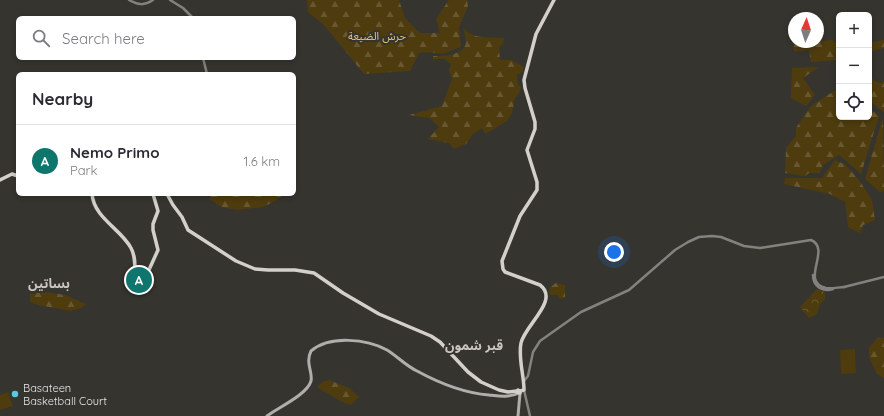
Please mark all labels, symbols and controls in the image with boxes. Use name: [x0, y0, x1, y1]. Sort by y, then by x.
north arrow: [788, 12, 824, 48]
map controls: [836, 12, 872, 120]
button: +: [836, 12, 872, 48]
search box: [16, 16, 296, 60]
icon: search: [30, 27, 52, 49]
text: Search here: [62, 29, 145, 48]
park label: حرش الضيعة: [348, 29, 406, 43]
button: −: [836, 48, 872, 84]
button: locate: [836, 84, 872, 120]
text: Nearby: [32, 88, 93, 109]
text: Nemo Primo: [70, 143, 160, 162]
text: A: [41, 153, 49, 169]
text: 1.6 km: [243, 153, 280, 169]
text: Park: [70, 162, 98, 178]
your location: [604, 242, 624, 262]
pin: A: [126, 265, 152, 295]
district label: بساتين: [28, 275, 70, 291]
district label: قبر شمون: [445, 337, 503, 353]
place label: Basateen Basketball Court: [23, 381, 107, 408]
marker: Basateen Basketball Court: [10, 389, 20, 399]

